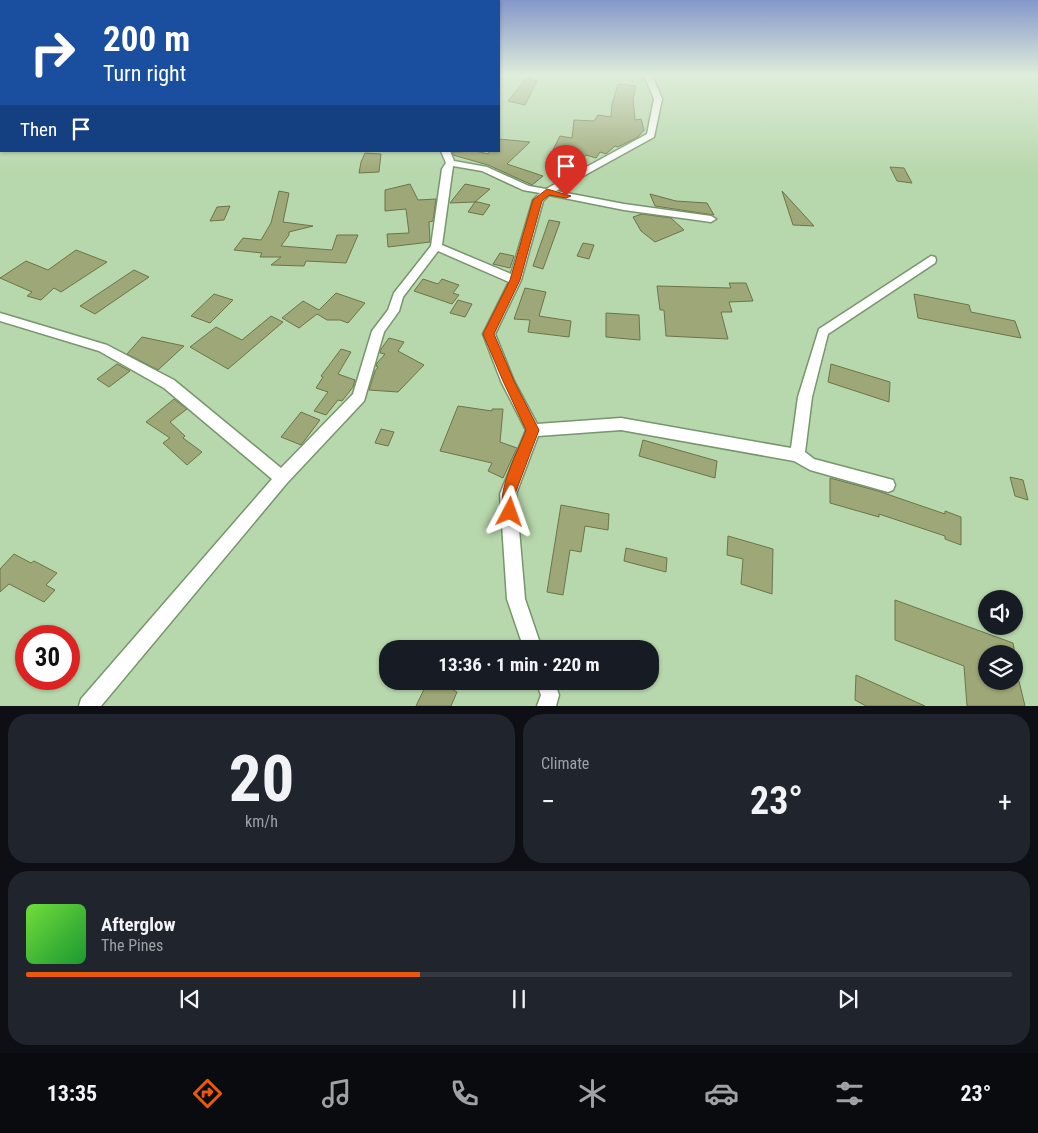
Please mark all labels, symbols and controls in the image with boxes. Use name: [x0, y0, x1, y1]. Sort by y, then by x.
text: 200 m: [103, 19, 190, 60]
icon: right: [20, 20, 85, 85]
text: Turn right: [103, 61, 186, 86]
icon: arrive: [67, 115, 95, 143]
text: Then: [20, 118, 57, 141]
pin: [545, 145, 587, 196]
icon: arrive: [552, 152, 580, 180]
position arrow: [483, 485, 535, 537]
map controls: [978, 590, 1023, 690]
button: sound: [978, 590, 1023, 635]
speed limit sign: 30: [15, 625, 80, 690]
button: layers: [978, 645, 1023, 690]
text: 13:36 · 1 min · 220 m: [438, 653, 600, 676]
text: 20: [229, 741, 294, 817]
text: Climate: [541, 754, 589, 773]
text: 23°: [750, 779, 803, 823]
text: −: [541, 785, 555, 818]
text: +: [998, 785, 1012, 818]
text: km/h: [245, 812, 278, 831]
text: Afterglow: [101, 913, 175, 936]
text: The Pines: [101, 936, 163, 955]
icon: previous: [176, 985, 204, 1013]
icon: pause: [505, 985, 533, 1013]
icon: next: [834, 985, 862, 1013]
icon: directions: [190, 1076, 225, 1111]
icon: music: [319, 1076, 354, 1111]
icon: phone: [447, 1076, 482, 1111]
icon: climate: [575, 1076, 610, 1111]
icon: car: [704, 1076, 739, 1111]
icon: filters: [832, 1076, 867, 1111]
text: 13:35: [47, 1081, 97, 1106]
text: 23°: [960, 1081, 991, 1106]

